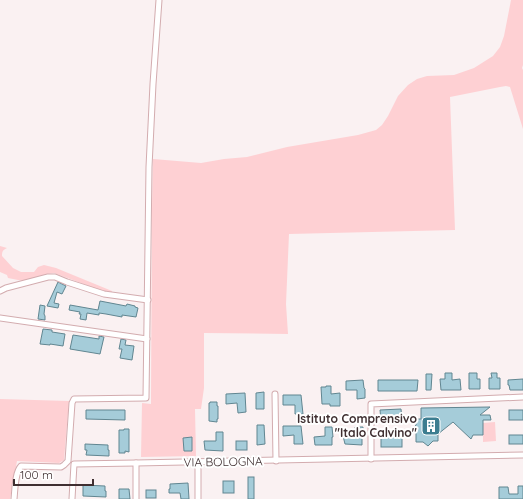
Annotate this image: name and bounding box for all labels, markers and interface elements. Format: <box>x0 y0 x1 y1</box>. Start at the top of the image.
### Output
place label: Istituto Comprensivo "Italo Calvino" <box>297 411 417 440</box>
building icon: Istituto Comprensivo "Italo Calvino" <box>420 415 442 437</box>
street label: VIA BOLOGNA <box>183 453 263 470</box>
scale bar <box>14 461 93 487</box>
text: 100 m <box>20 467 53 482</box>

